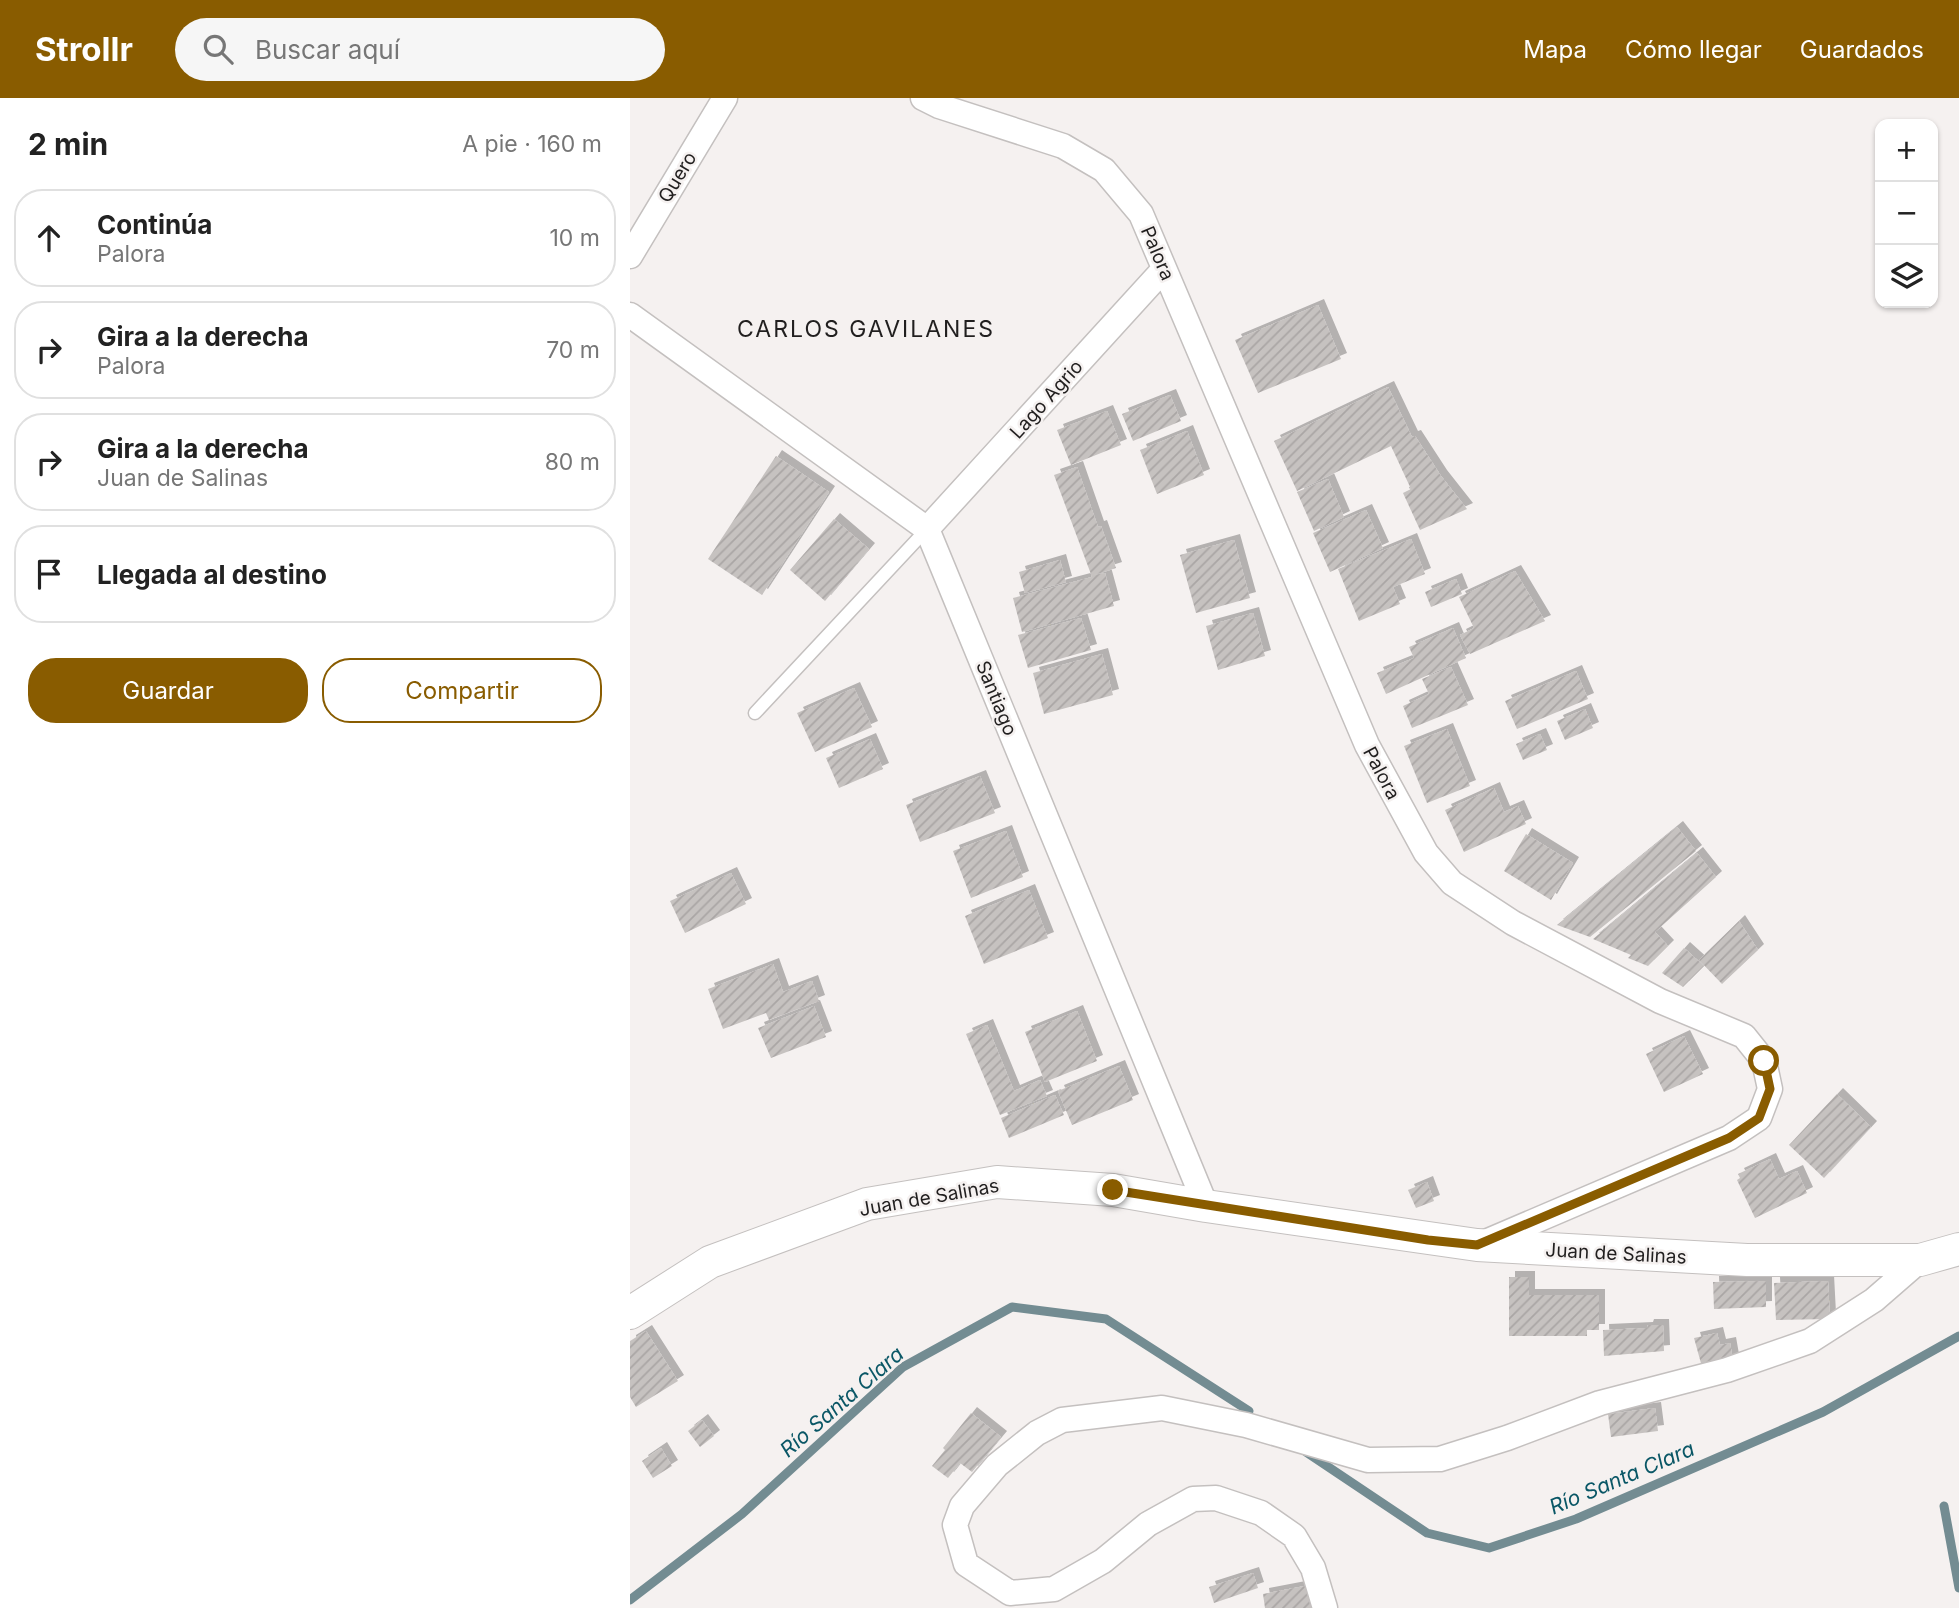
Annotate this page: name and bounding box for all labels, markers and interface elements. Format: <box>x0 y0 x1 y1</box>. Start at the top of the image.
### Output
search box <box>175 18 665 81</box>
text: Strollr <box>35 29 133 69</box>
icon: search <box>199 30 237 68</box>
text: Buscar aquí <box>255 34 400 65</box>
text: Mapa <box>1523 35 1587 64</box>
text: Cómo llegar <box>1625 35 1762 64</box>
text: Guardados <box>1800 35 1924 64</box>
map controls <box>1875 119 1938 308</box>
button: + <box>1875 119 1938 182</box>
text: 2 min <box>28 126 108 162</box>
text: A pie · 160 m <box>462 130 602 158</box>
street label: Quero <box>653 148 701 207</box>
button: − <box>1875 182 1938 245</box>
text: Continúa <box>97 209 212 240</box>
icon: ahead <box>30 219 68 257</box>
street label: Palora <box>1136 223 1179 284</box>
text: 10 m <box>550 224 600 252</box>
text: Palora <box>97 240 166 268</box>
button: layers <box>1875 245 1938 308</box>
district label: CARLOS GAVILANES <box>737 315 995 343</box>
text: Gira a la derecha <box>97 321 309 352</box>
icon: right <box>30 331 68 369</box>
text: 70 m <box>546 336 600 364</box>
text: Palora <box>97 352 166 380</box>
street label: Lago Agrio <box>1005 355 1088 443</box>
text: Gira a la derecha <box>97 433 309 464</box>
icon: right <box>30 443 68 481</box>
text: 80 m <box>545 448 600 476</box>
text: Juan de Salinas <box>97 464 268 492</box>
icon: arrive <box>30 555 68 593</box>
text: Llegada al destino <box>97 559 327 590</box>
street label: Santiago <box>971 657 1022 739</box>
button: Guardar <box>28 658 308 723</box>
button: Compartir <box>322 658 602 723</box>
street label: Palora <box>1358 743 1405 804</box>
route start <box>1748 1045 1779 1076</box>
street label: Juan de Salinas <box>857 1174 1001 1221</box>
route end <box>1097 1174 1128 1205</box>
street label: Juan de Salinas <box>1545 1238 1687 1269</box>
water label: Río Santa Clara <box>775 1341 908 1462</box>
water label: Río Santa Clara <box>1546 1436 1698 1519</box>

